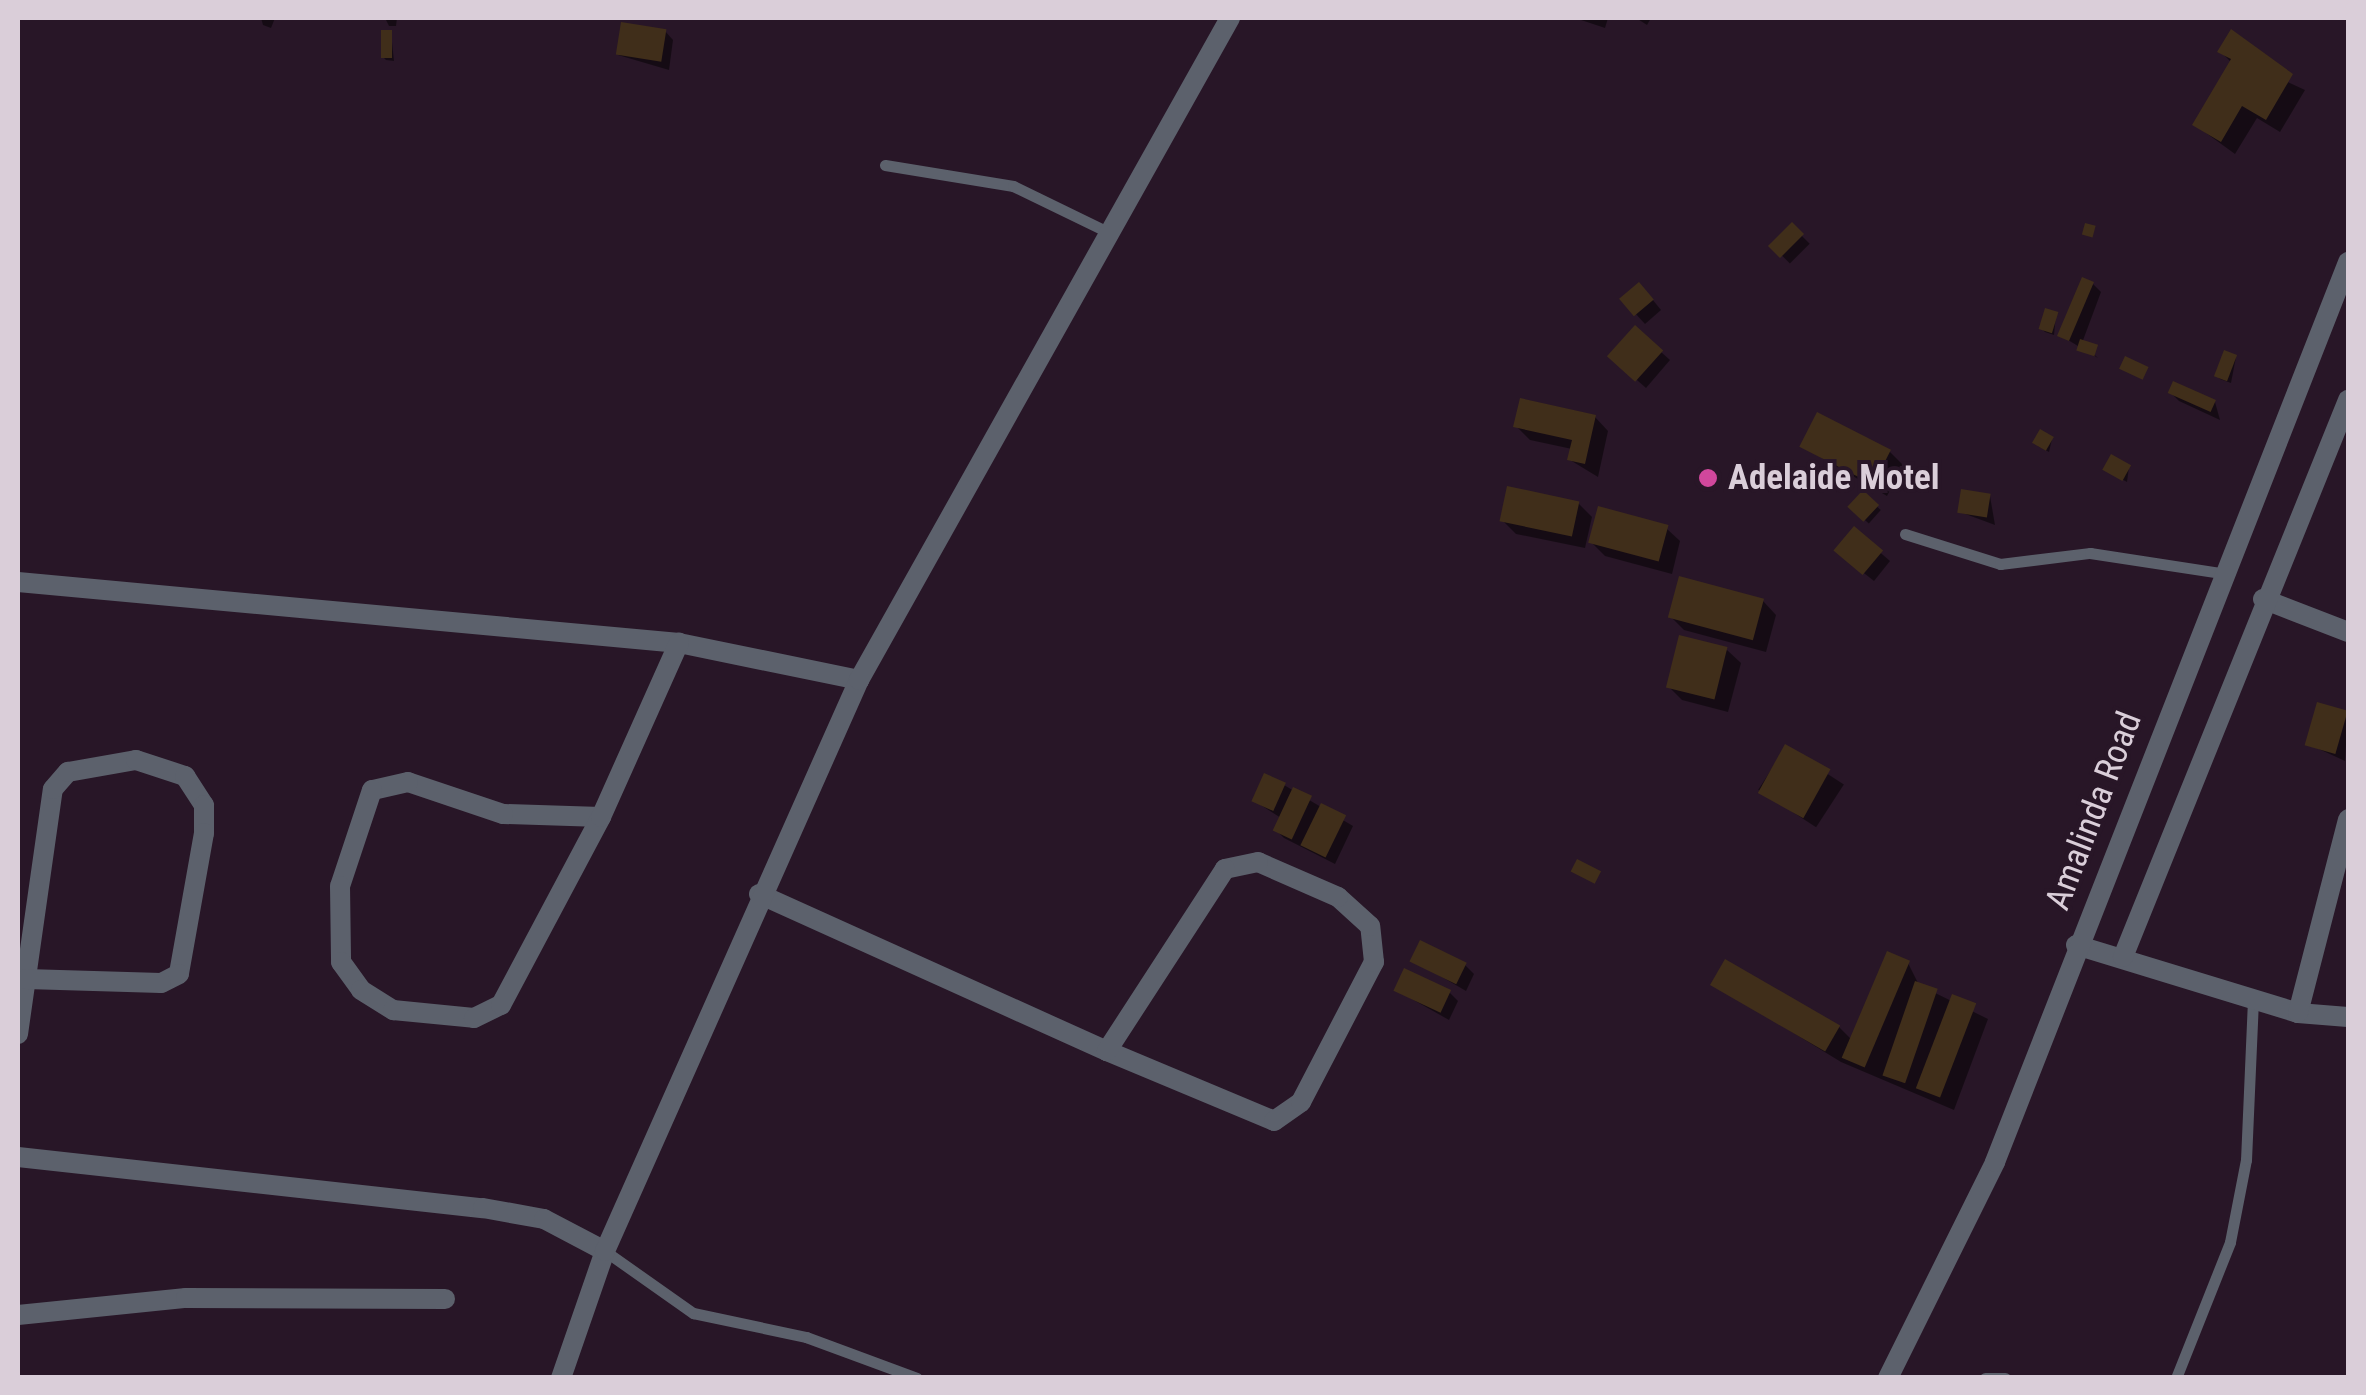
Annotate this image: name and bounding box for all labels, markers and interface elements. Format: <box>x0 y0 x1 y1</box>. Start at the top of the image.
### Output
place label: Adelaide Motel <box>1728 457 1940 499</box>
marker: Adelaide Motel <box>1697 467 1719 489</box>
street label: Amalinda Road <box>2037 706 2151 916</box>

